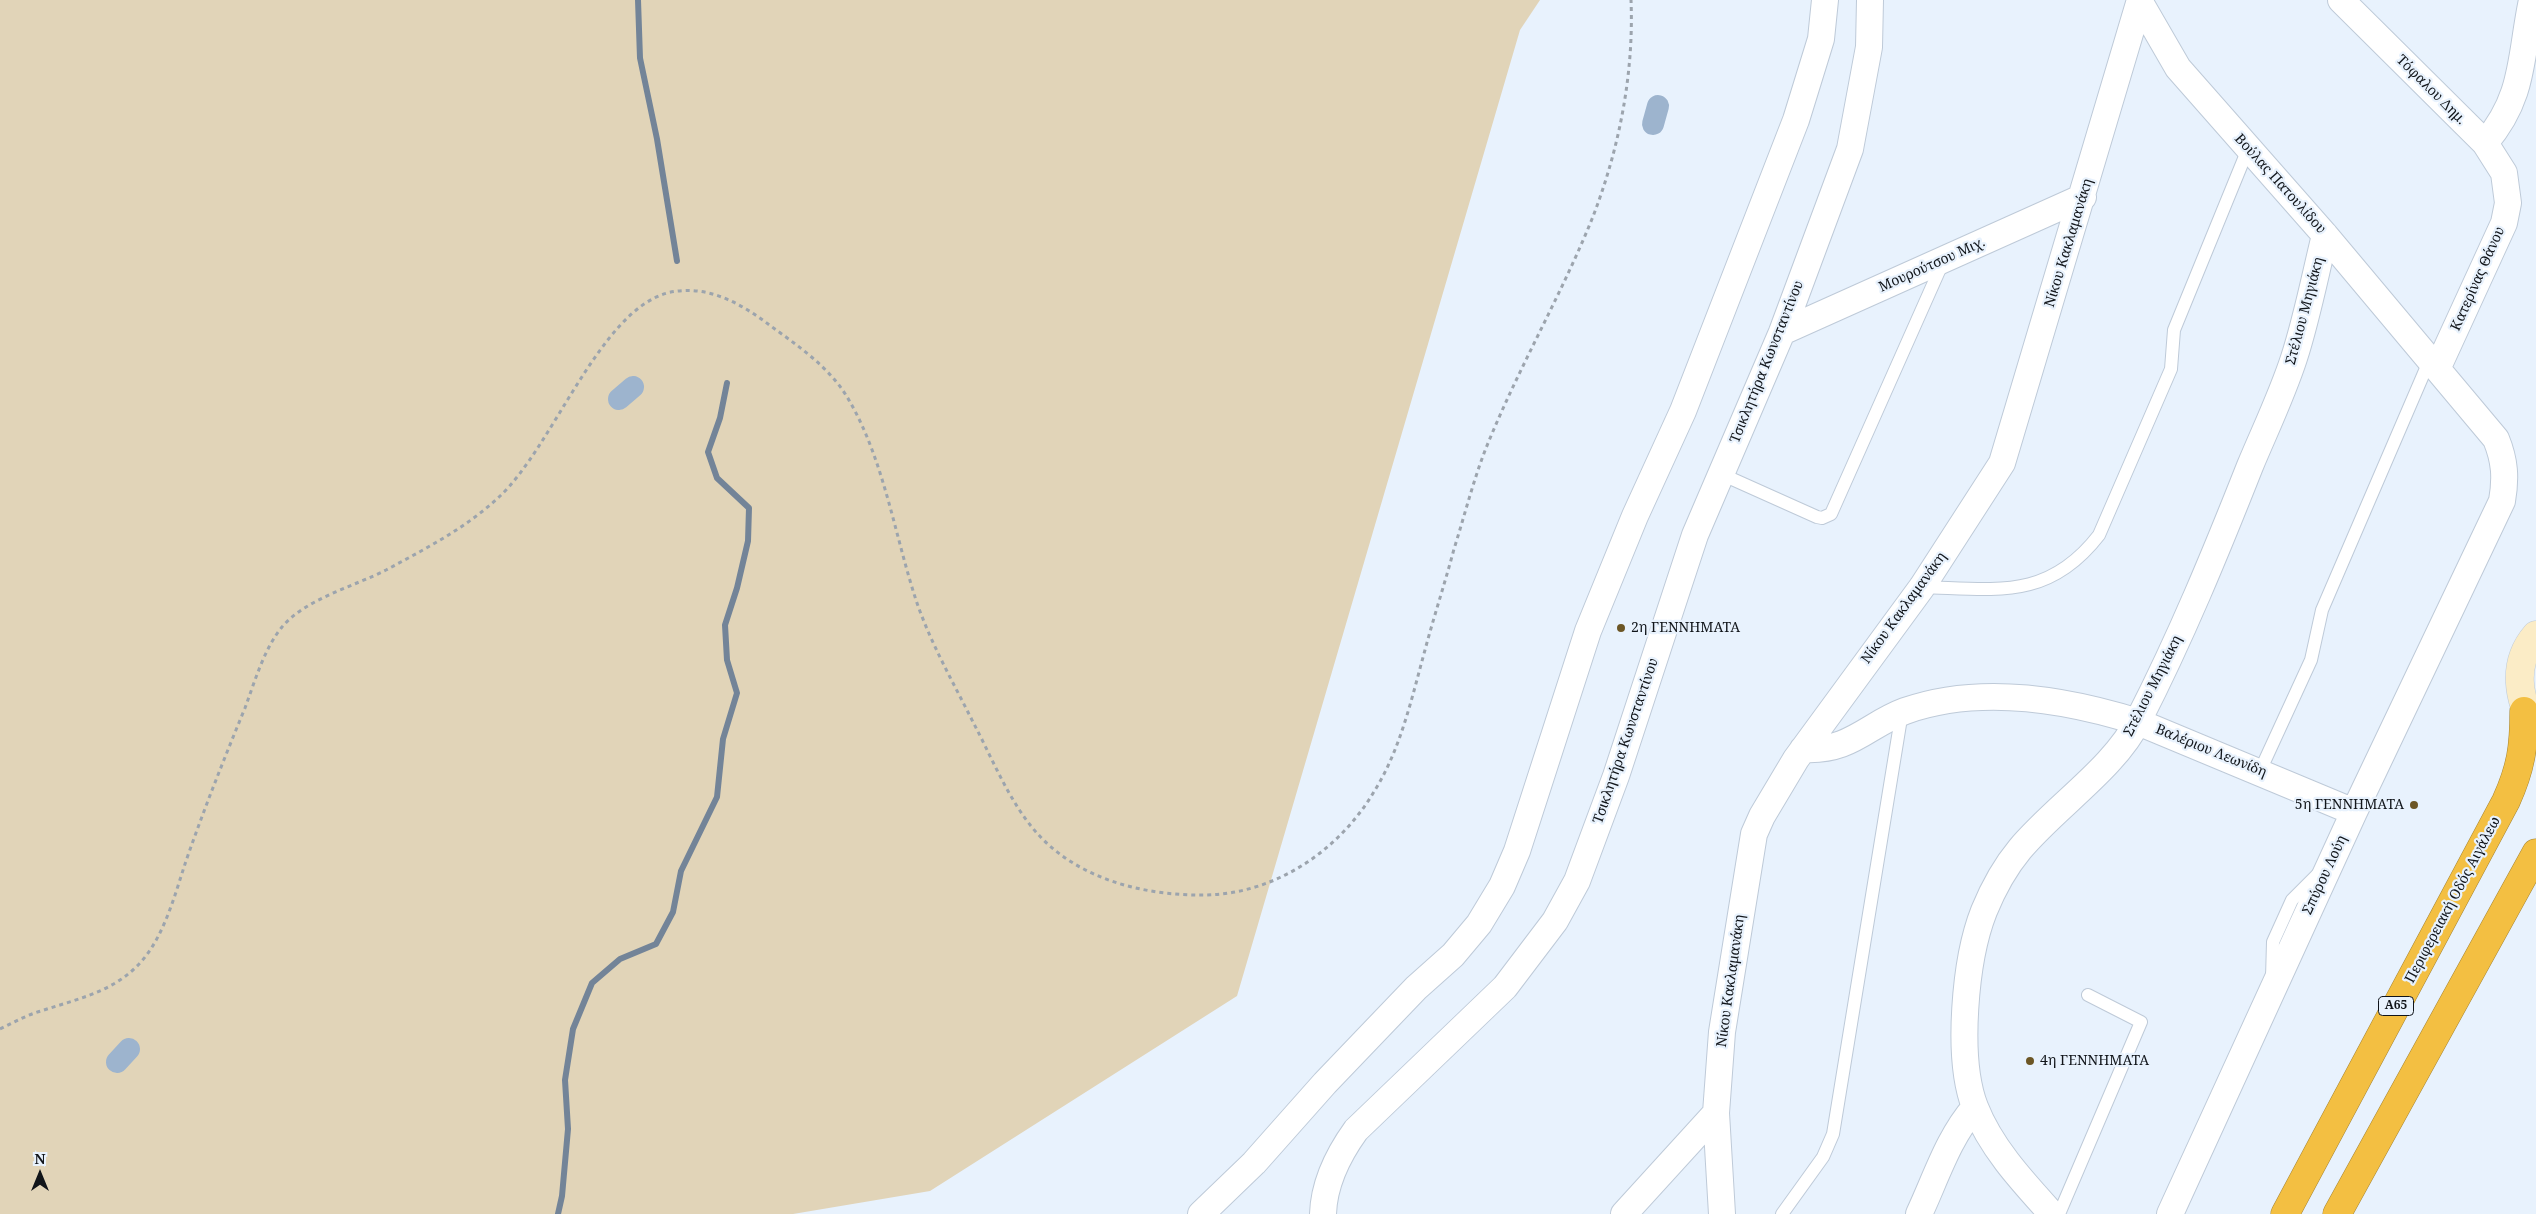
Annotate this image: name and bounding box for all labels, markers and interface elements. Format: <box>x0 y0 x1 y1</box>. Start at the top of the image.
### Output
street label: Τόφαλου Δημ. <box>2393 52 2469 128</box>
street label: Βούλας Πατουλίδου <box>2231 131 2329 237</box>
street label: Νίκου Κακλαμανάκη <box>2041 177 2097 309</box>
street label: Κατερίνας Θάνου <box>2448 224 2508 334</box>
street label: Μουρούτσου Μιχ. <box>1876 234 1988 296</box>
street label: Στέλιου Μηγιάκη <box>2283 255 2327 367</box>
street label: Τσικλητήρα Κωνσταντίνου <box>1727 278 1807 446</box>
street label: Νίκου Κακλαμανάκη <box>1858 549 1950 667</box>
place label: 2η ΓΕΝΝΗΜΑΤΑ <box>1631 620 1740 636</box>
marker: 2η ΓΕΝΝΗΜΑΤΑ <box>1615 622 1627 634</box>
street label: Στέλιου Μηγιάκη <box>2120 633 2186 739</box>
street label: Τσικλητήρα Κωνσταντίνου <box>1590 656 1662 826</box>
street label: Βαλέριου Λεωνίδη <box>2153 721 2269 781</box>
place label: 5η ΓΕΝΝΗΜΑΤΑ <box>2295 797 2404 813</box>
marker: 5η ΓΕΝΝΗΜΑΤΑ <box>2408 799 2420 811</box>
street label: Περιφερειακή Οδός Αιγάλεω <box>2402 814 2504 986</box>
street label: Σπύρου Λούη <box>2299 833 2351 917</box>
street label: Νίκου Κακλαμανάκη <box>1713 914 1749 1048</box>
road number: Α65 <box>2378 996 2414 1016</box>
place label: 4η ΓΕΝΝΗΜΑΤΑ <box>2040 1053 2149 1069</box>
marker: 4η ΓΕΝΝΗΜΑΤΑ <box>2024 1055 2036 1067</box>
north arrow <box>15 1149 65 1199</box>
text: N <box>34 1149 46 1168</box>

